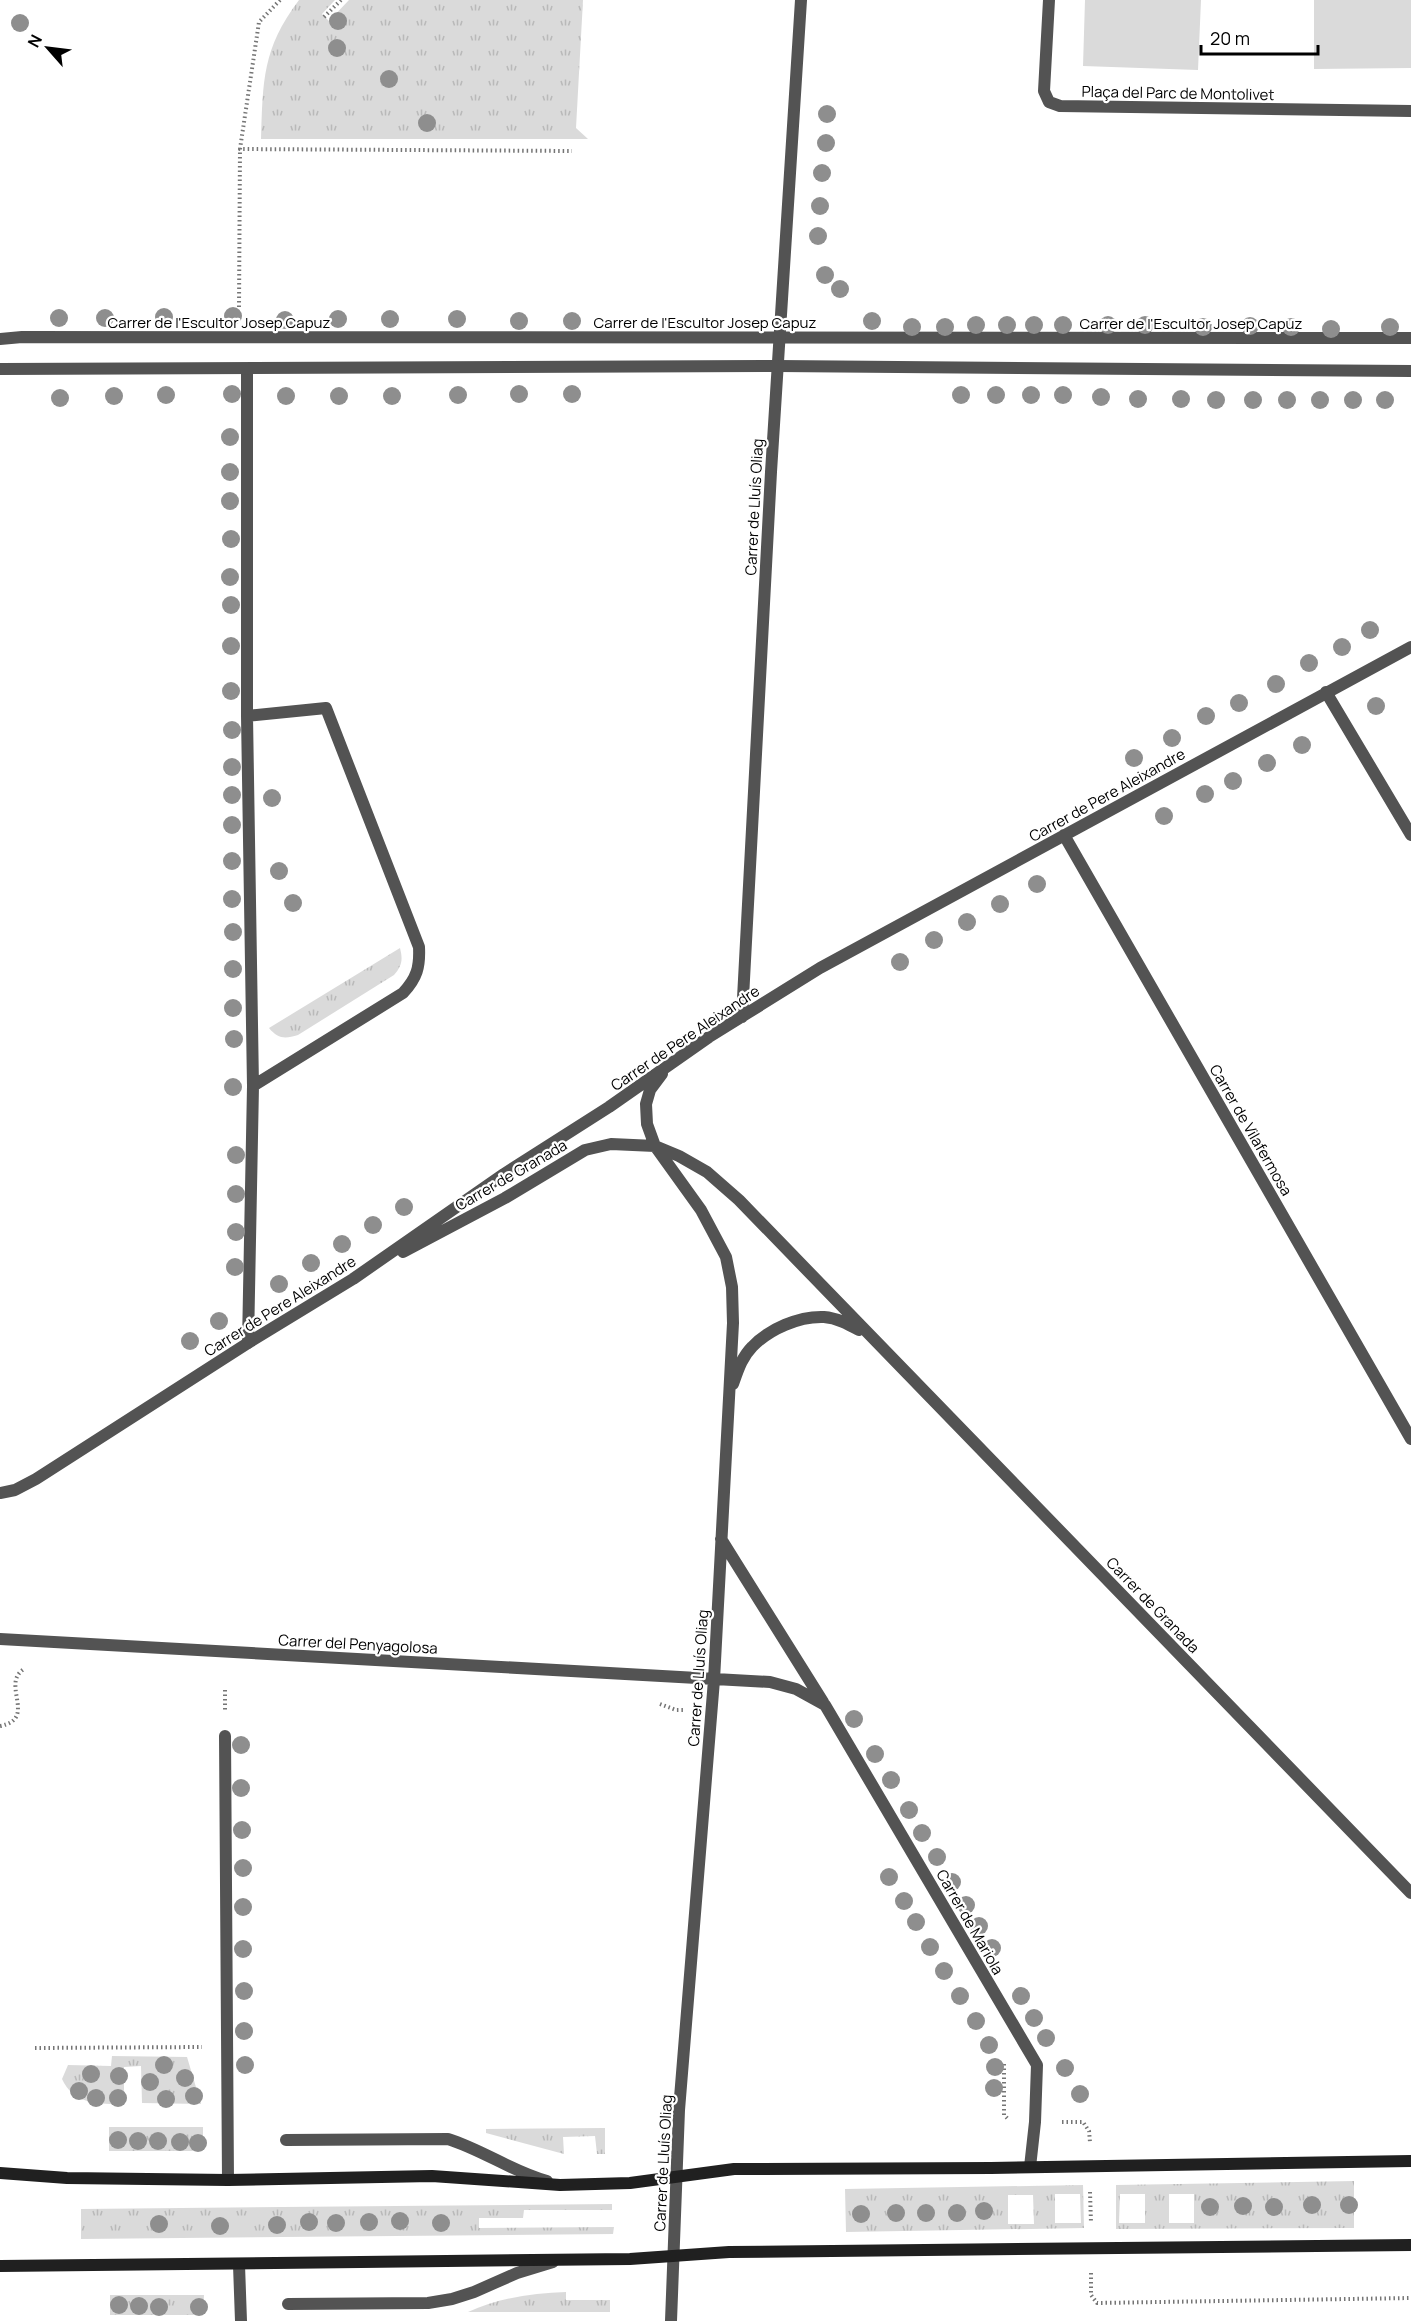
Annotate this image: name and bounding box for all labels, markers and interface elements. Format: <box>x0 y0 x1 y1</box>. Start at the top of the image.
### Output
north arrow <box>18 18 78 78</box>
scale bar <box>1201 18 1318 56</box>
text: 20 m <box>1210 26 1250 50</box>
text: N <box>22 31 47 51</box>
street label: Plaça del Parc de Montolivet <box>1081 81 1275 105</box>
street label: Carrer de l'Escultor Josep Capuz <box>108 312 330 333</box>
street label: Carrer de l'Escultor Josep Capuz <box>594 312 816 333</box>
street label: Carrer de l'Escultor Josep Capuz <box>1080 313 1302 334</box>
street label: Carrer de Lluís Oliag <box>740 438 768 576</box>
street label: Carrer de Pere Aleixandre <box>1025 743 1189 847</box>
street label: Carrer de Pere Aleixandre <box>606 980 764 1096</box>
street label: Carrer de Vilafermosa <box>1205 1060 1297 1200</box>
street label: Carrer de Granada <box>451 1134 571 1216</box>
street label: Carrer de Pere Aleixandre <box>200 1251 360 1361</box>
street label: Carrer de Granada <box>1102 1552 1204 1658</box>
street label: Carrer de Lluís Oliag <box>683 1609 713 1747</box>
street label: Carrer del Penyagolosa <box>278 1629 438 1659</box>
street label: Carrer de Mariola <box>931 1866 1009 1978</box>
street label: Carrer de Lluís Oliag <box>649 2094 677 2232</box>

